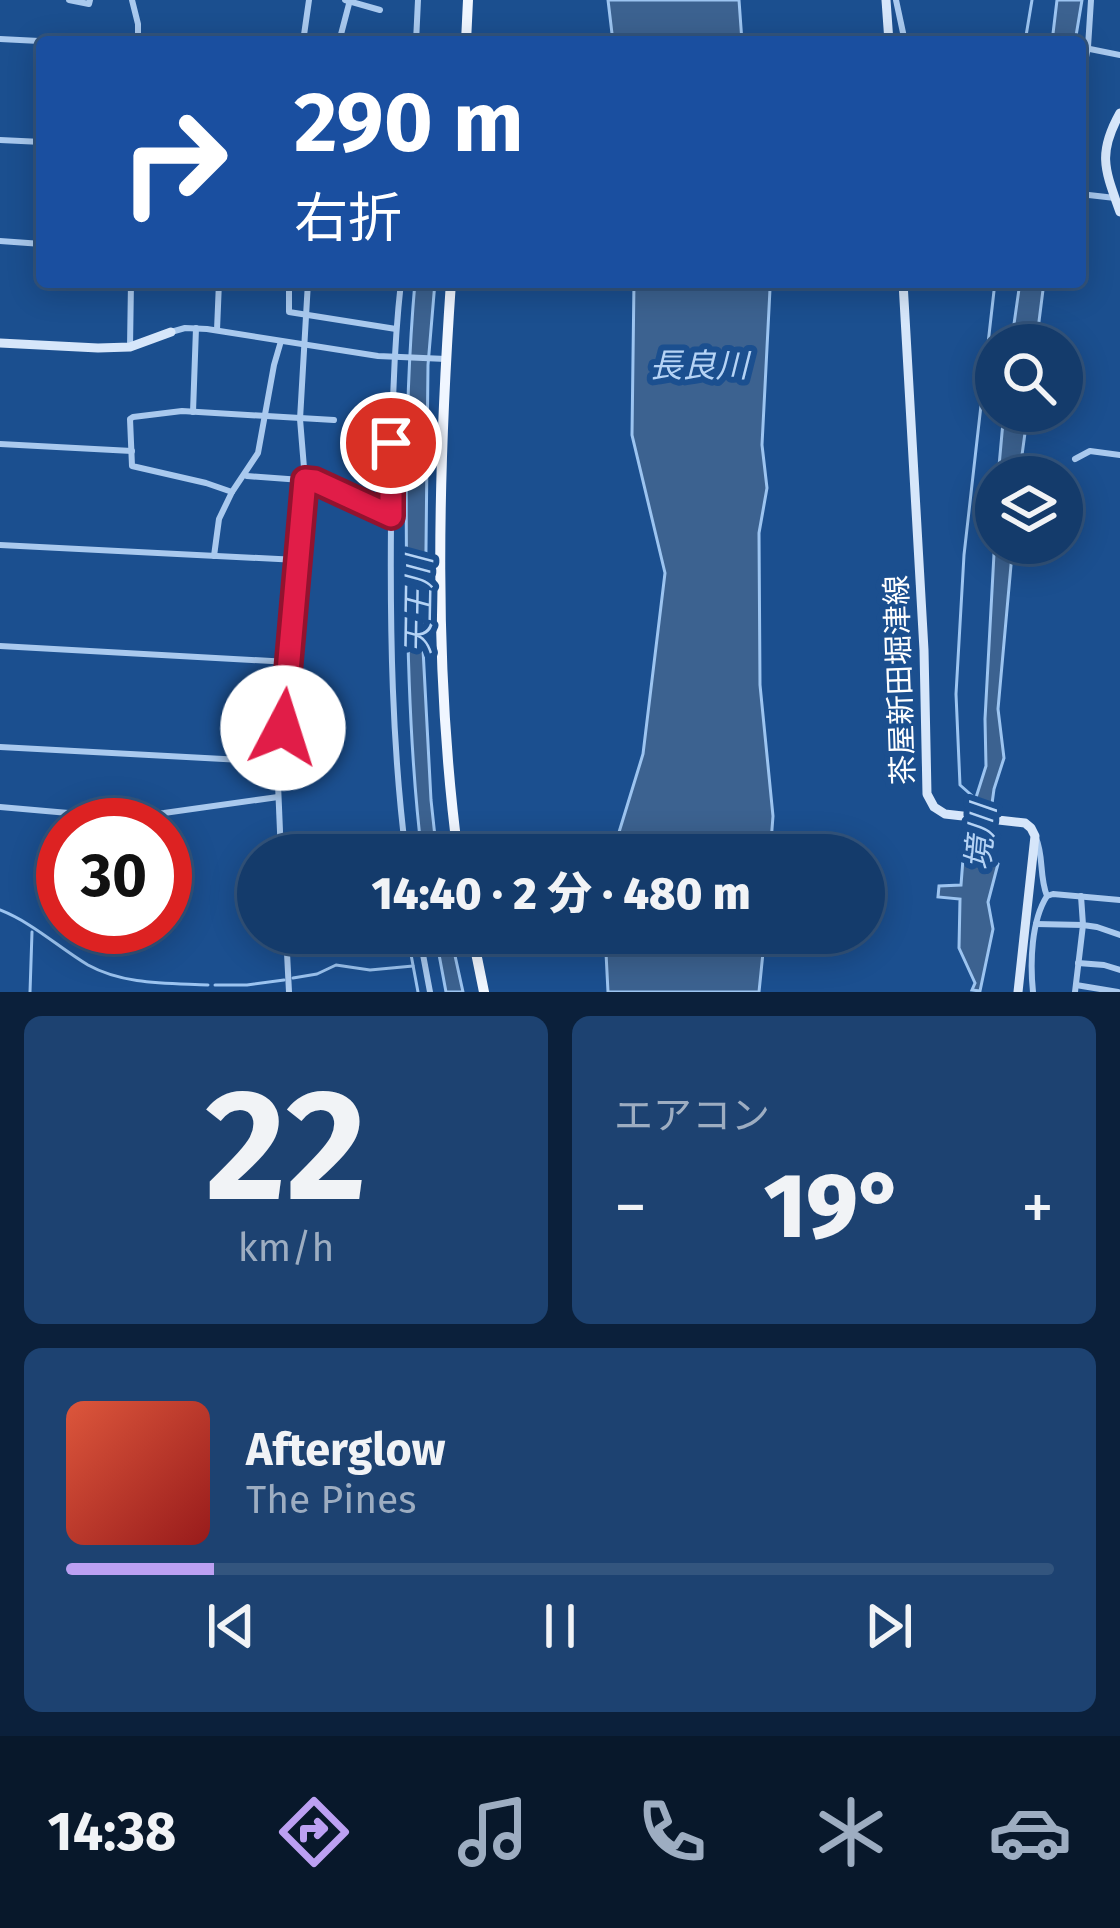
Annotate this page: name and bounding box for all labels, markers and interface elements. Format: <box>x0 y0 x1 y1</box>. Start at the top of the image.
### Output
text: 290 m <box>294 72 524 173</box>
icon: right <box>96 84 252 240</box>
text: 右折 <box>294 187 402 251</box>
map controls <box>975 324 1083 564</box>
button: search <box>975 324 1083 432</box>
water label: 長良川 <box>650 346 752 386</box>
pin <box>340 392 442 494</box>
icon: arrive <box>358 410 424 476</box>
button: layers <box>975 456 1083 564</box>
water label: 天王川 <box>398 552 440 655</box>
street label: 茶屋新田堀津線 <box>878 574 922 786</box>
position arrow <box>220 665 346 791</box>
speed limit sign: 30 <box>36 798 192 954</box>
water label: 境川 <box>958 799 1004 872</box>
text: 14:40 · 2 分 · 480 m <box>371 867 751 921</box>
text: 22 <box>205 1053 367 1240</box>
text: エアコン <box>614 1093 770 1139</box>
text: 19° <box>764 1153 904 1261</box>
text: − <box>614 1168 647 1247</box>
text: + <box>1021 1168 1054 1247</box>
text: km/h <box>238 1225 334 1271</box>
text: Afterglow <box>246 1423 445 1477</box>
text: The Pines <box>246 1477 417 1523</box>
icon: previous <box>198 1593 264 1659</box>
icon: pause <box>527 1593 593 1659</box>
icon: next <box>856 1593 922 1659</box>
icon: directions <box>272 1790 356 1874</box>
icon: music <box>451 1790 535 1874</box>
icon: phone <box>630 1790 714 1874</box>
icon: climate <box>809 1790 893 1874</box>
icon: car <box>988 1790 1072 1874</box>
text: 14:38 <box>48 1800 176 1864</box>

